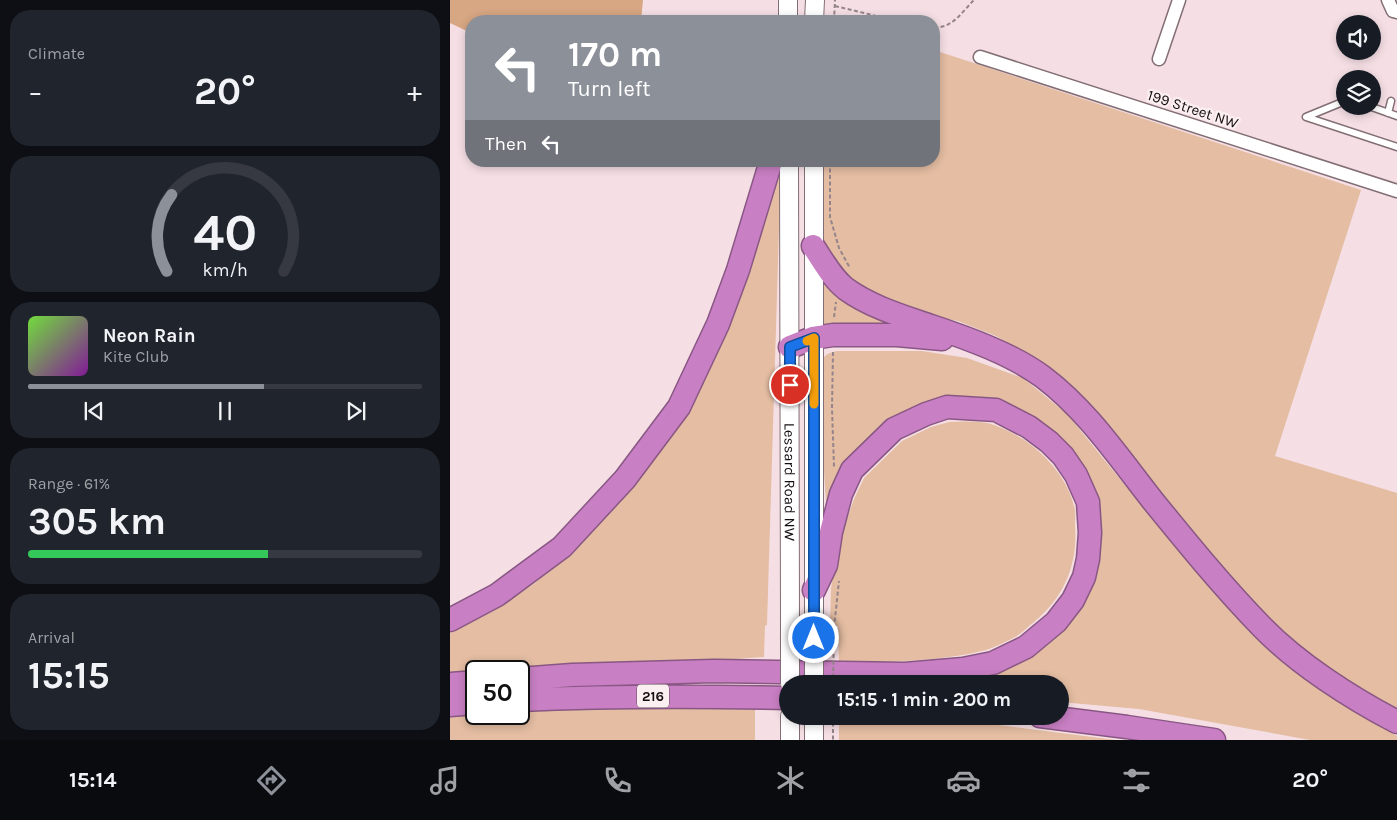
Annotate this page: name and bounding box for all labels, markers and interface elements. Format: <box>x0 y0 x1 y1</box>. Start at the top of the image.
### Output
map controls <box>1336 15 1381 115</box>
button: sound <box>1336 15 1381 60</box>
text: 170 m <box>568 34 662 75</box>
icon: left <box>485 35 550 100</box>
text: Climate <box>28 44 85 63</box>
text: 20° <box>194 69 256 114</box>
button: layers <box>1336 70 1381 115</box>
text: − <box>28 75 43 108</box>
text: + <box>407 75 422 108</box>
text: Turn left <box>568 76 651 102</box>
street label: 199 Street NW <box>1145 86 1241 132</box>
icon: left <box>537 130 565 158</box>
text: Then <box>485 133 527 155</box>
text: 40 <box>193 202 257 263</box>
text: km/h <box>202 260 248 281</box>
text: Neon Rain <box>103 325 196 347</box>
text: Kite Club <box>103 347 169 366</box>
pin <box>769 364 811 406</box>
icon: arrive <box>776 371 804 399</box>
icon: previous <box>80 397 108 425</box>
icon: pause <box>211 397 239 425</box>
icon: next <box>342 397 370 425</box>
street label: Lessard Road NW <box>781 423 799 542</box>
text: Range · 61% <box>28 474 110 493</box>
text: 305 km <box>28 499 166 544</box>
position arrow <box>787 611 839 663</box>
text: Arrival <box>28 628 75 647</box>
text: 15:15 <box>28 653 110 698</box>
speed limit sign: 50 <box>465 660 530 725</box>
road number: 216 <box>637 684 669 708</box>
text: 15:15 · 1 min · 200 m <box>837 689 1011 711</box>
icon: directions <box>254 763 289 798</box>
icon: music <box>427 763 462 798</box>
icon: phone <box>600 763 635 798</box>
icon: climate <box>773 763 808 798</box>
icon: car <box>946 763 981 798</box>
icon: filters <box>1119 763 1154 798</box>
text: 15:14 <box>69 767 116 793</box>
text: 20° <box>1292 767 1328 793</box>

